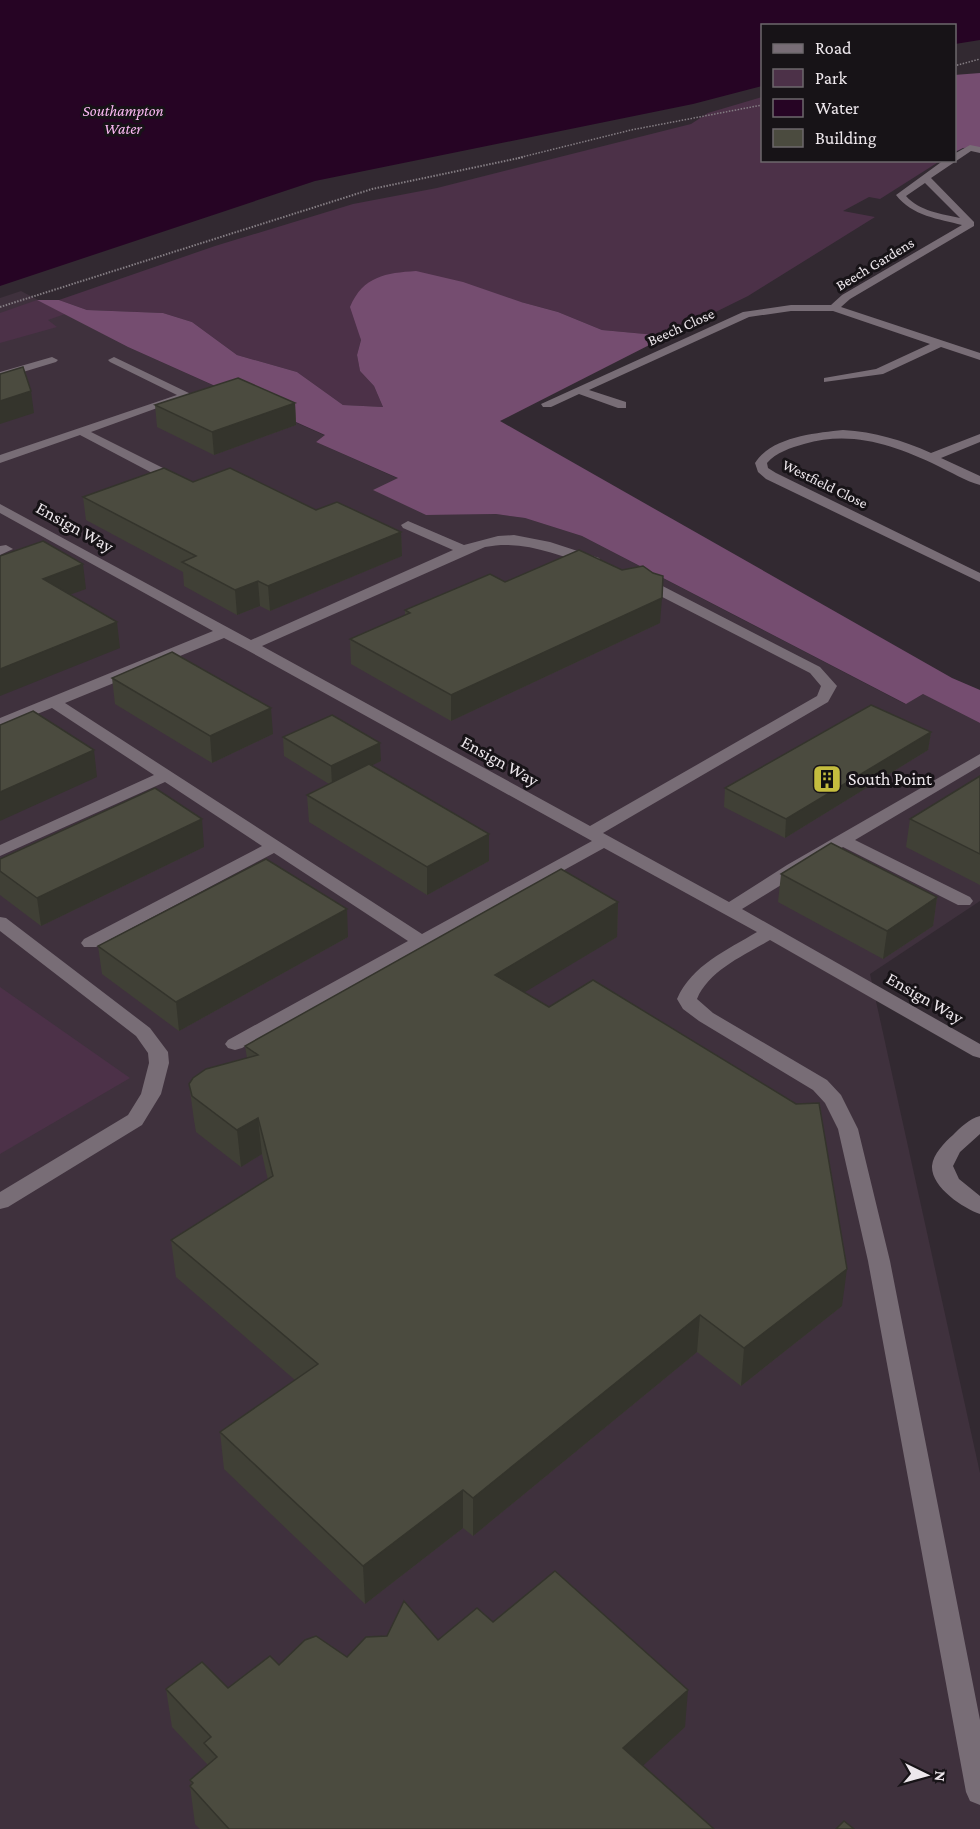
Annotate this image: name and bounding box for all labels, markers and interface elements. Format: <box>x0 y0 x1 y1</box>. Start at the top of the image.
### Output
legend <box>761 24 956 162</box>
text: Road <box>815 38 852 58</box>
text: Park <box>815 68 847 88</box>
text: Water <box>815 98 860 118</box>
water label: Southampton Water <box>82 102 164 137</box>
text: Building <box>815 128 877 148</box>
street label: Beech Gardens <box>833 234 917 294</box>
street label: Beech Close <box>645 305 717 349</box>
street label: Westfield Close <box>780 457 870 512</box>
street label: Ensign Way <box>33 498 118 557</box>
street label: Ensign Way <box>458 732 543 791</box>
building icon: South Point <box>811 763 843 795</box>
place label: South Point <box>848 769 933 789</box>
street label: Ensign Way <box>883 968 968 1028</box>
north arrow <box>896 1745 956 1805</box>
text: N <box>931 1770 949 1783</box>

